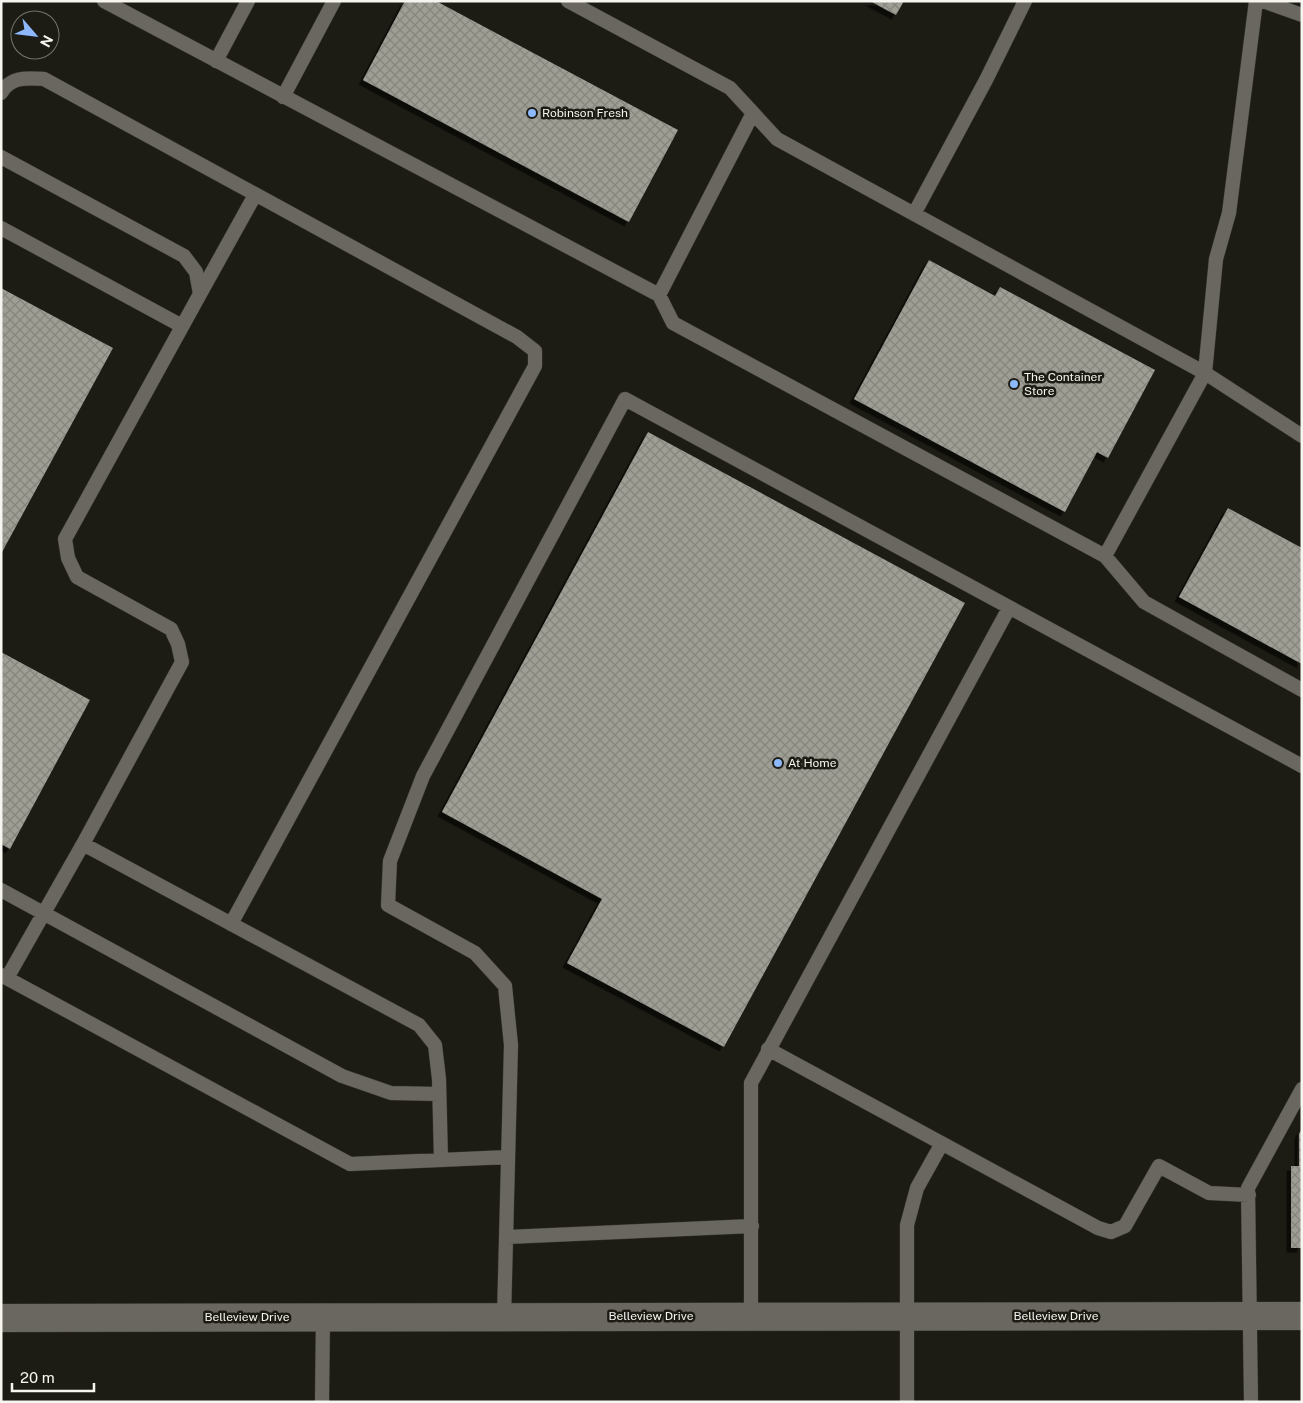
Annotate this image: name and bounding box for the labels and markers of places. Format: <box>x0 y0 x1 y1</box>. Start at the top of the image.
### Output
place label: Robinson Fresh <box>542 106 628 120</box>
marker: Robinson Fresh <box>526 107 538 119</box>
place label: The Container Store <box>1024 370 1102 398</box>
marker: The Container Store <box>1008 378 1020 390</box>
place label: At Home <box>788 756 837 770</box>
marker: At Home <box>772 757 784 769</box>

